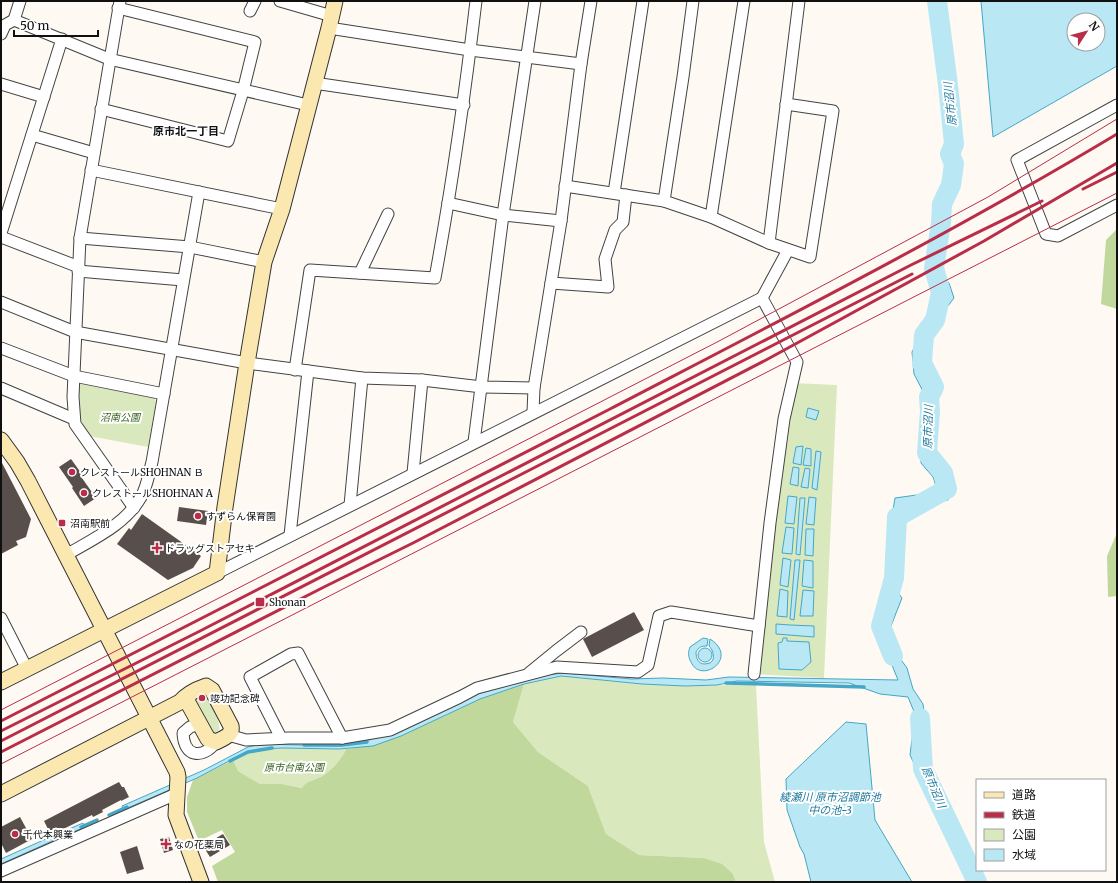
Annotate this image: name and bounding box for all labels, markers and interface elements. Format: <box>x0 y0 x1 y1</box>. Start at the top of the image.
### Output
scale bar <box>14 12 98 38</box>
north arrow <box>1066 12 1106 52</box>
text: 50 m <box>20 18 49 33</box>
text: N <box>1086 18 1102 34</box>
water label: 原市沼川 <box>941 80 959 127</box>
district label: 原市北一丁目 <box>153 124 219 138</box>
water label: 原市沼川 <box>921 404 935 449</box>
park label: 沼南公園 <box>100 411 142 424</box>
place label: クレストールSHOHNAN Ｂ <box>80 466 204 479</box>
marker: クレストールSHOHNAN Ｂ <box>67 467 77 477</box>
place label: クレストールSHOHNAN A <box>92 487 214 500</box>
marker: クレストールSHOHNAN A <box>79 488 89 498</box>
place label: すずらん保育園 <box>206 510 276 523</box>
marker: すずらん保育園 <box>193 511 203 521</box>
place label: 沼南駅前 <box>70 517 110 530</box>
marker: 沼南駅前 <box>57 518 67 528</box>
place label: ドラッグストアセキ <box>165 542 255 555</box>
marker: ドラッグストアセキ <box>152 543 162 553</box>
marker: Shonan <box>254 596 266 608</box>
place label: Shonan <box>269 596 306 609</box>
place label: 竣功記念碑 <box>210 692 260 705</box>
marker: 竣功記念碑 <box>197 693 207 703</box>
park label: 原市台南公園 <box>264 761 326 774</box>
water label: 原市沼川 <box>919 764 949 811</box>
legend <box>976 779 1106 871</box>
text: 道路 <box>1012 787 1036 802</box>
water label: 綾瀬川 原市沼調節池 中の池-3 <box>779 790 882 817</box>
text: 鉄道 <box>1012 807 1036 822</box>
text: 公園 <box>1012 827 1036 842</box>
place label: 千代本興業 <box>23 828 73 841</box>
marker: 千代本興業 <box>10 829 20 839</box>
place label: なの花薬局 <box>174 838 224 851</box>
marker: なの花薬局 <box>161 839 171 849</box>
text: 水域 <box>1012 847 1036 862</box>

